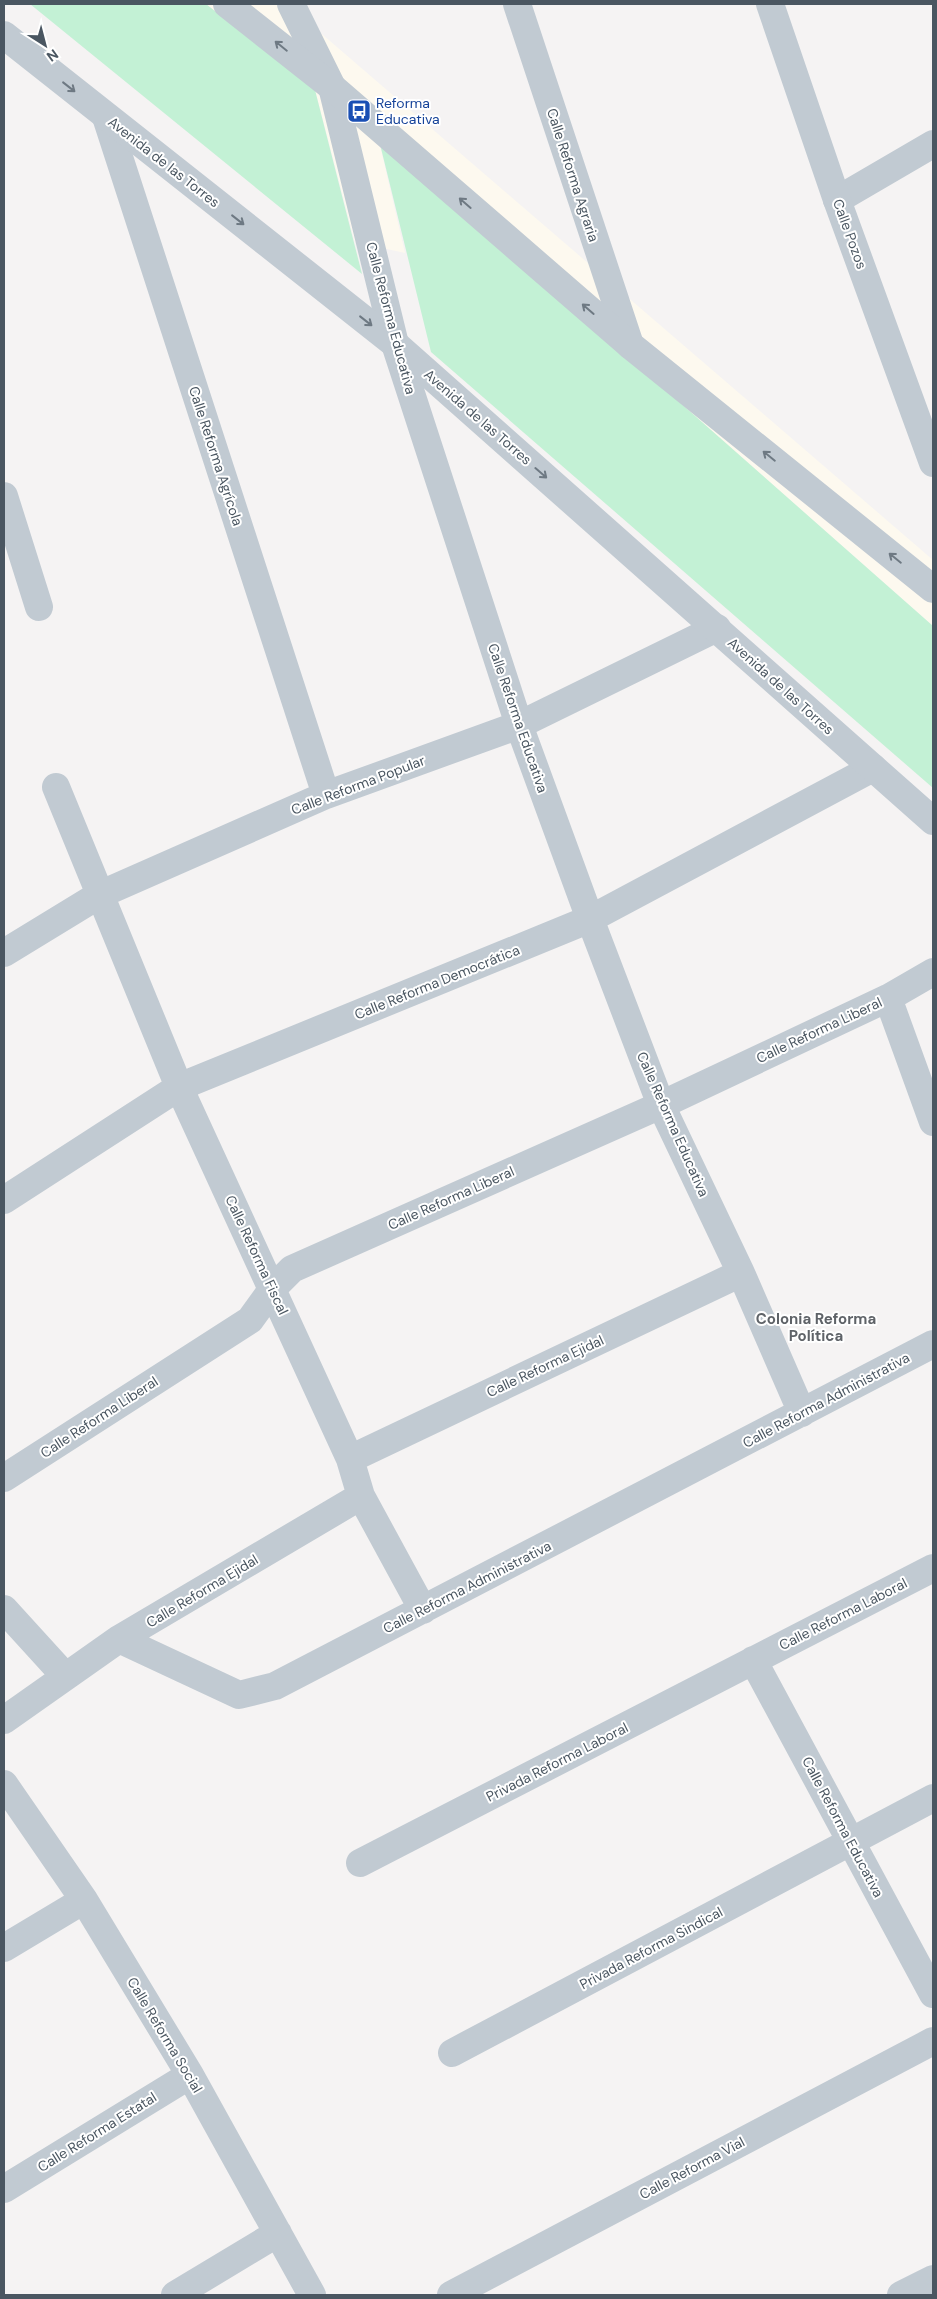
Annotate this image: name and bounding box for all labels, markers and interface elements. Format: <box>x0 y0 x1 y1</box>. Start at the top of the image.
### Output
north arrow <box>20 20 70 70</box>
one-way arrow <box>275 41 288 52</box>
text: N <box>43 45 62 66</box>
one-way arrow <box>62 82 75 93</box>
place label: Reforma Educativa <box>376 94 440 128</box>
bus stop icon: Reforma Educativa <box>346 98 372 124</box>
street label: Calle Reforma Agraria <box>543 106 603 244</box>
street label: Avenida de las Torres <box>104 113 224 211</box>
street label: Calle Pozos <box>829 196 871 272</box>
one-way arrow <box>459 197 472 209</box>
one-way arrow <box>231 215 244 226</box>
street label: Calle Reforma Educativa <box>362 240 420 396</box>
one-way arrow <box>582 304 595 315</box>
one-way arrow <box>359 315 372 326</box>
street label: Avenida de las Torres <box>420 365 536 469</box>
street label: Calle Reforma Agrícola <box>185 384 247 528</box>
one-way arrow <box>762 451 775 462</box>
one-way arrow <box>535 467 548 479</box>
one-way arrow <box>889 553 902 564</box>
street label: Avenida de las Torres <box>724 633 838 739</box>
street label: Calle Reforma Educativa <box>484 641 552 795</box>
street label: Calle Reforma Popular <box>289 751 427 819</box>
street label: Calle Reforma Democrática <box>352 941 522 1023</box>
street label: Calle Reforma Liberal <box>753 993 885 1067</box>
street label: Calle Reforma Educativa <box>633 1049 713 1199</box>
street label: Calle Reforma Liberal <box>385 1162 517 1234</box>
street label: Calle Reforma Fiscal <box>221 1192 293 1318</box>
district label: Colonia Reforma Política <box>756 1309 876 1346</box>
street label: Calle Reforma Ejidal <box>483 1331 607 1401</box>
street label: Calle Reforma Administrativa <box>739 1348 913 1452</box>
street label: Calle Reforma Liberal <box>37 1372 161 1462</box>
street label: Calle Reforma Administrativa <box>380 1537 554 1637</box>
street label: Calle Reforma Ejidal <box>143 1550 261 1632</box>
street label: Calle Reforma Laboral <box>776 1574 910 1654</box>
street label: Privada Reforma Laboral <box>483 1718 631 1806</box>
street label: Calle Reforma Educativa <box>798 1754 888 1900</box>
street label: Privada Reforma Sindical <box>576 1903 726 1993</box>
street label: Calle Reforma Social <box>123 1974 207 2096</box>
street label: Calle Reforma Estatal <box>34 2088 160 2176</box>
street label: Calle Reforma Vial <box>636 2133 748 2203</box>

